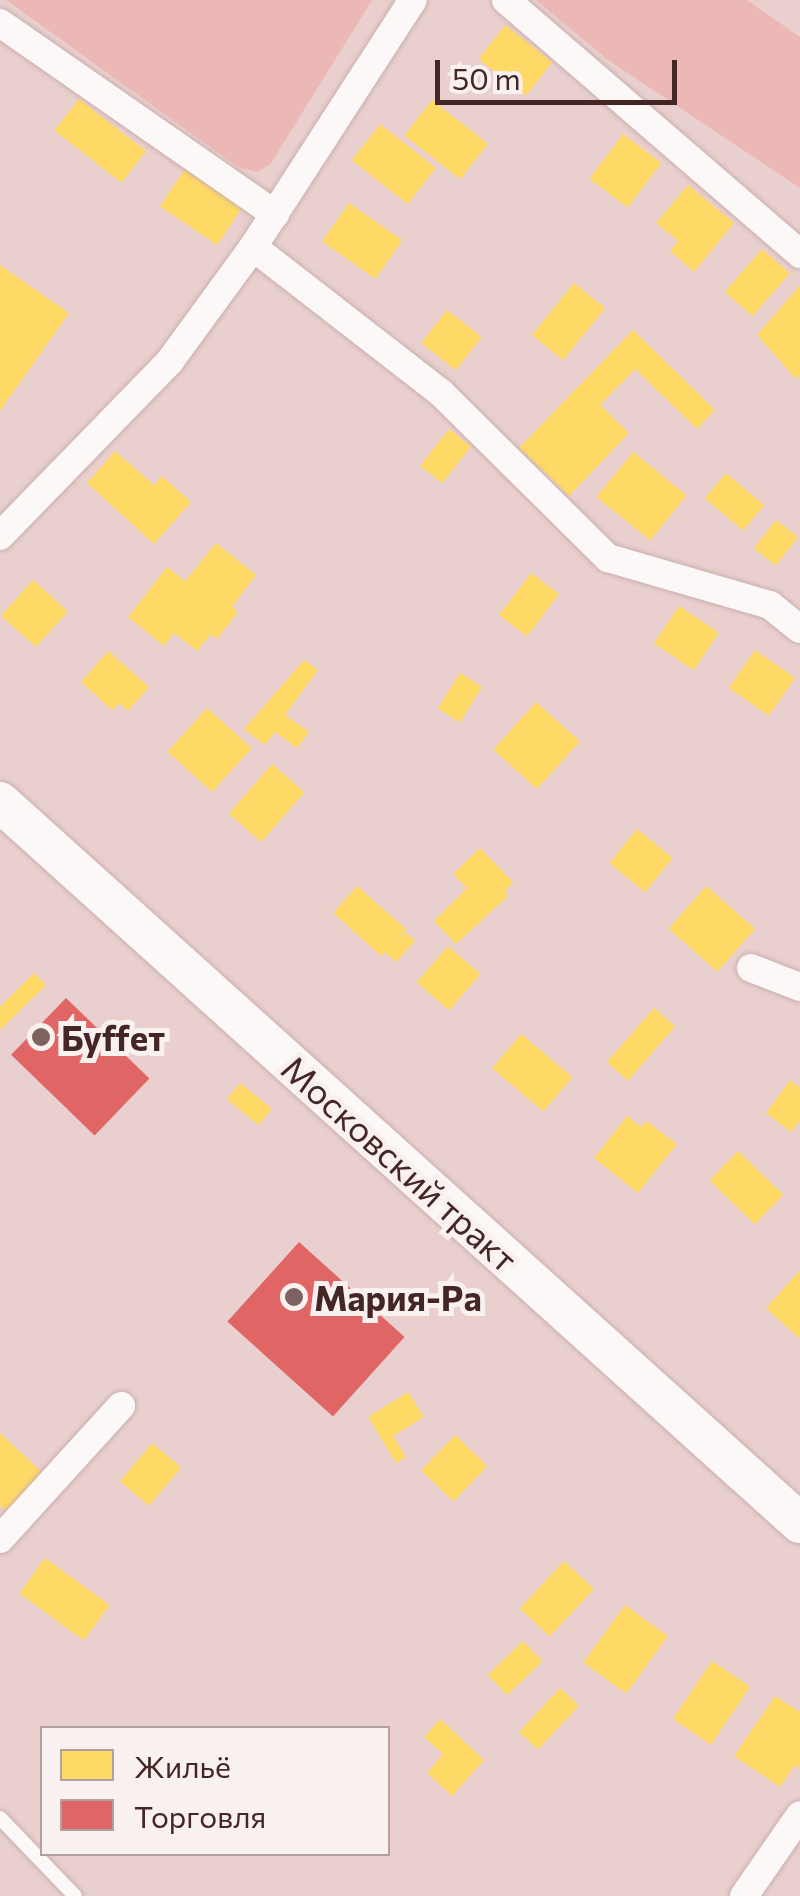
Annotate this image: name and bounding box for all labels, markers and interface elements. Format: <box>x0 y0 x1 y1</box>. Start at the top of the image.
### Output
scale bar <box>440 40 682 102</box>
text: 50 m <box>452 59 521 96</box>
place label: Буffет <box>61 1016 165 1058</box>
marker: Буffет <box>30 1026 52 1048</box>
street label: Московский тракт <box>274 1046 526 1280</box>
place label: Мария-Ра <box>314 1276 482 1318</box>
marker: Мария-Ра <box>283 1286 305 1308</box>
legend <box>40 1726 390 1856</box>
text: Жильё <box>134 1747 231 1784</box>
text: Торговля <box>134 1797 266 1834</box>

